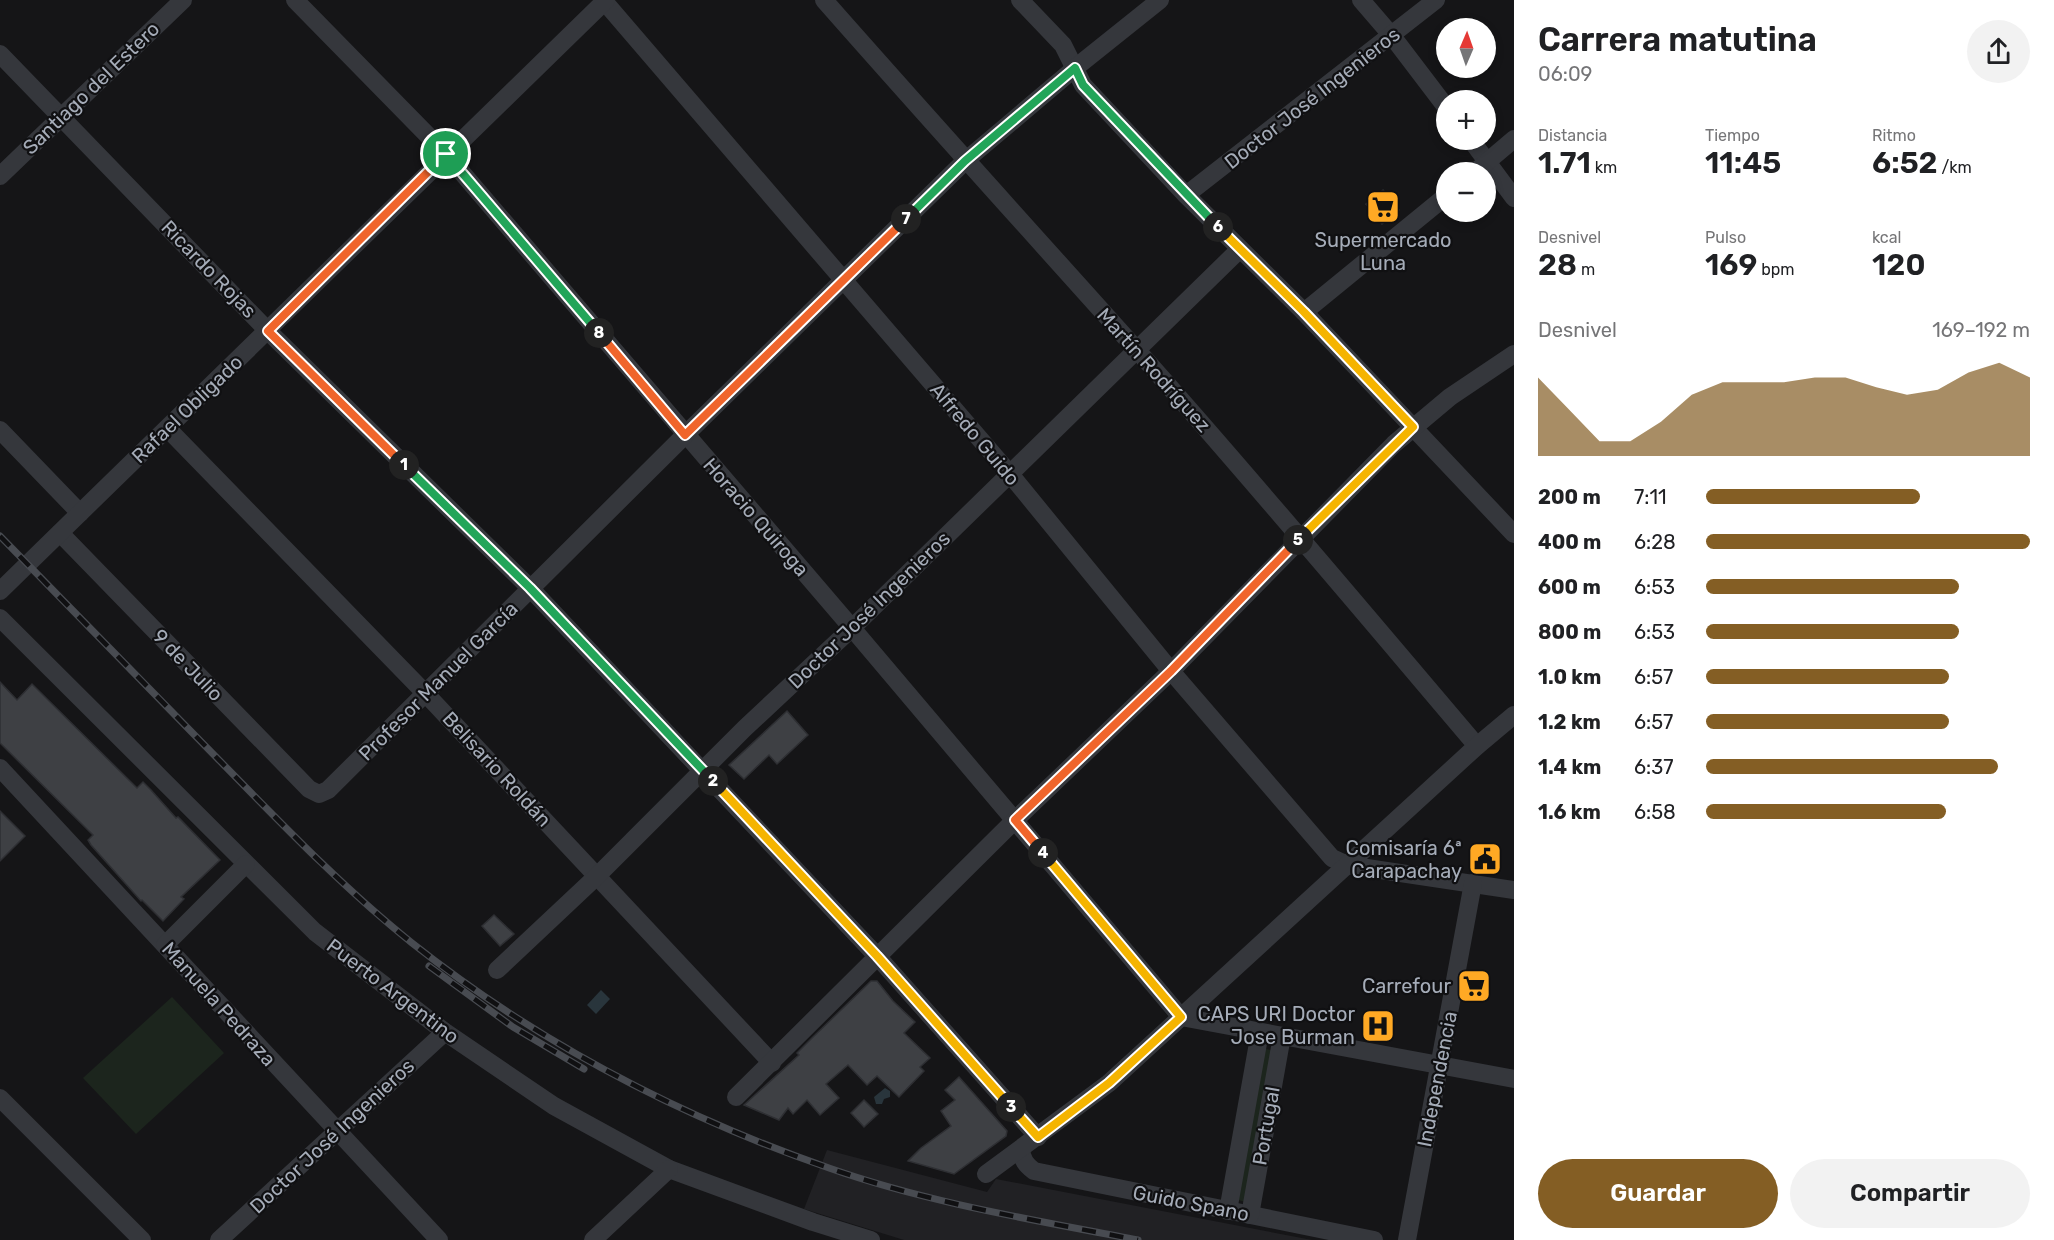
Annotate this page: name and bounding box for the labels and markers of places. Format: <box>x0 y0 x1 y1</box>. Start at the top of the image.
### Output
pin <box>420 128 471 179</box>
supermarket icon: Supermercado Luna <box>1365 189 1401 225</box>
pin: 7 <box>891 204 921 234</box>
pin: 6 <box>1203 212 1233 242</box>
place label: Supermercado Luna <box>1314 228 1452 275</box>
pin: 8 <box>584 318 614 348</box>
pin: 1 <box>389 450 419 480</box>
pin: 5 <box>1283 525 1313 555</box>
pin: 2 <box>698 766 728 796</box>
place label: Comisaría 6ª Carapachay <box>1346 836 1462 883</box>
pin: 4 <box>1028 838 1058 868</box>
public building icon: Comisaría 6ª Carapachay <box>1467 841 1503 877</box>
supermarket icon: Carrefour <box>1456 968 1492 1004</box>
place label: Carrefour <box>1362 974 1451 998</box>
place label: CAPS URI Doctor Jose Burman <box>1198 1002 1355 1049</box>
hospital icon: CAPS URI Doctor Jose Burman <box>1360 1008 1396 1044</box>
pin: 3 <box>996 1092 1026 1122</box>

